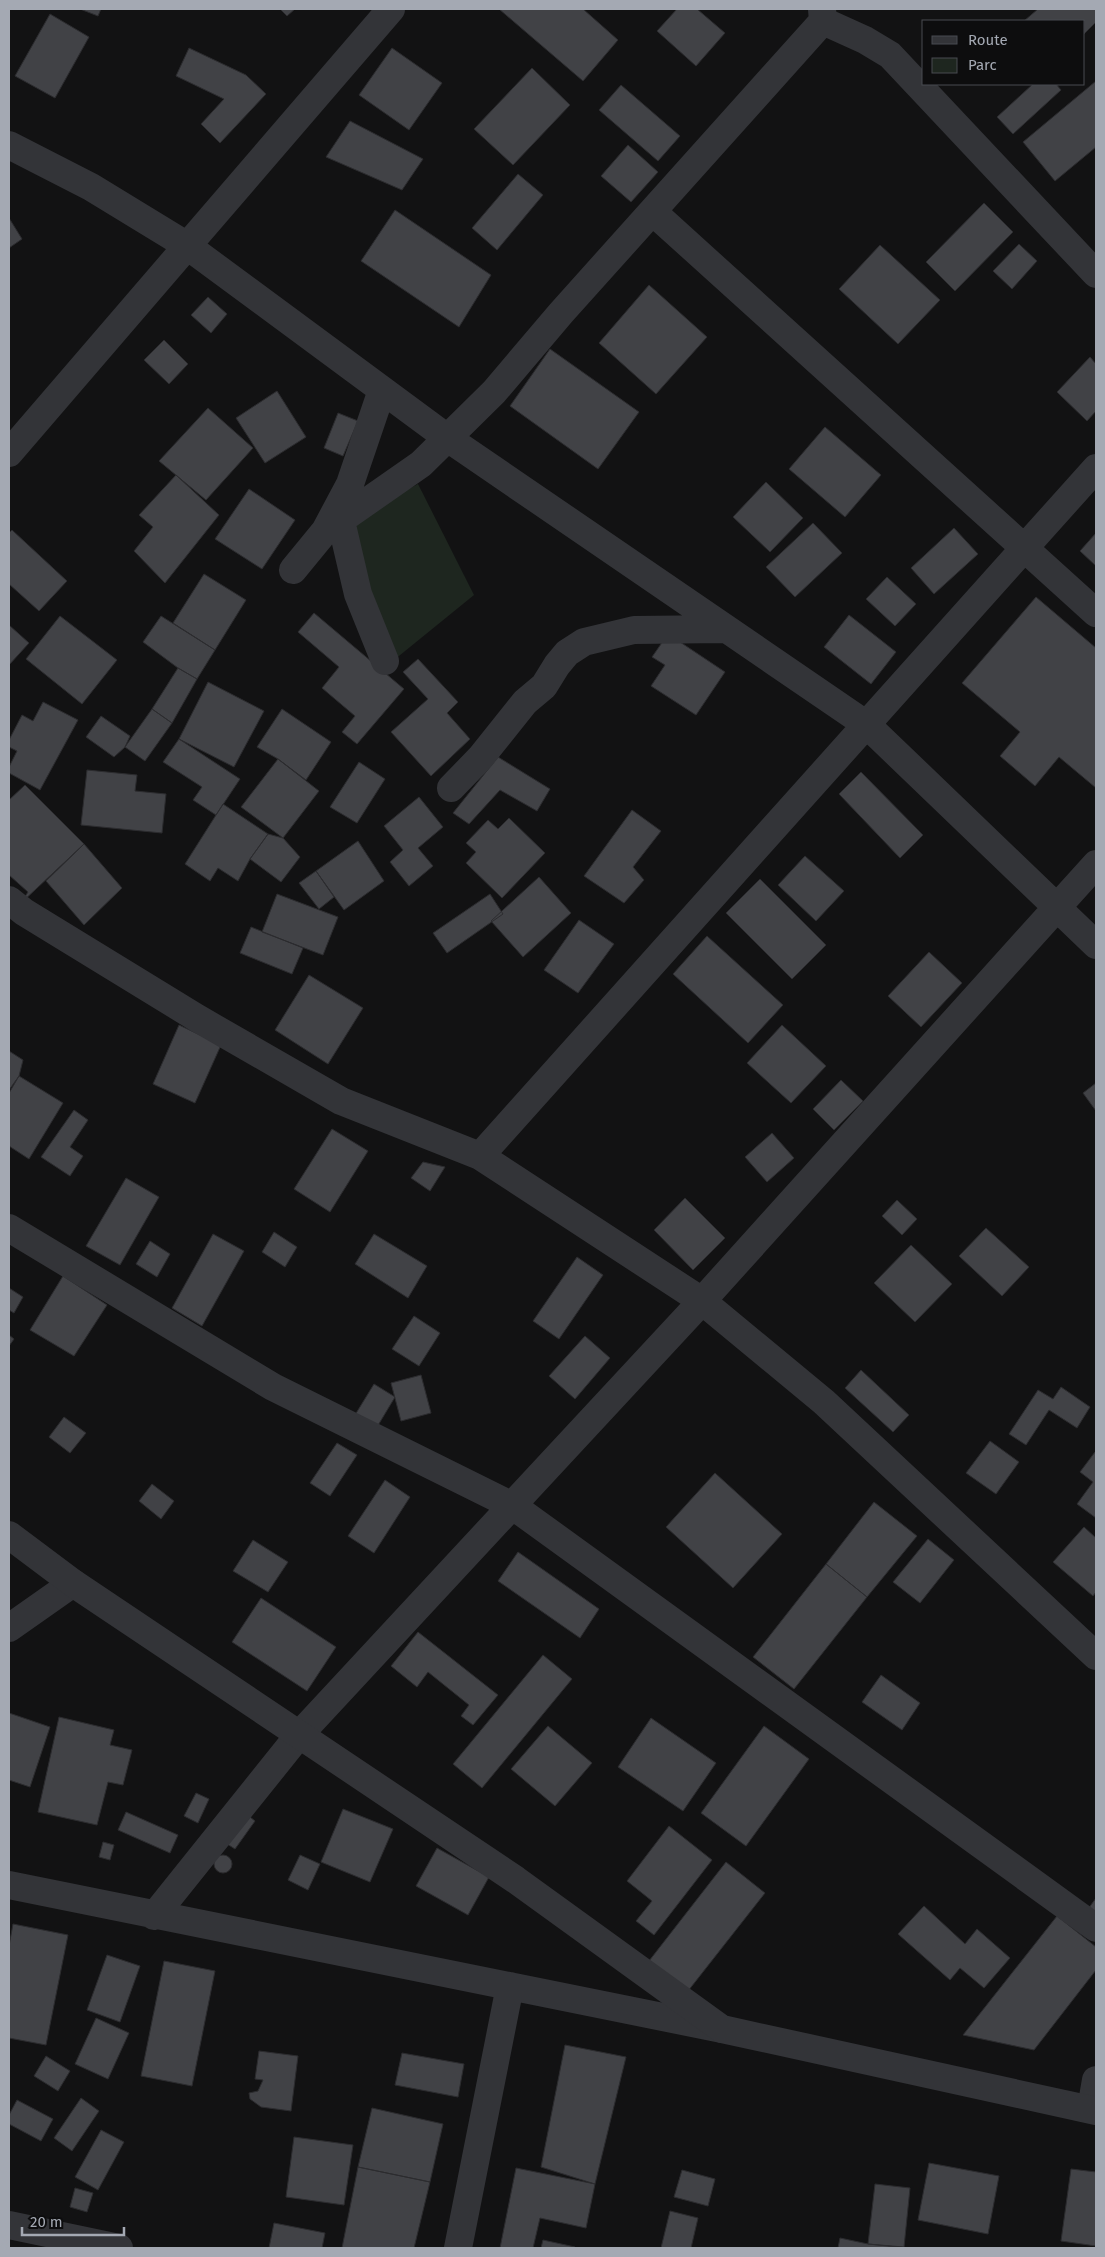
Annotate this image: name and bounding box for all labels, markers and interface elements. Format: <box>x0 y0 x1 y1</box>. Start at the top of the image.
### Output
legend <box>922 20 1085 85</box>
text: Route <box>968 31 1008 49</box>
text: Parc <box>968 56 997 74</box>
scale bar <box>22 2204 125 2236</box>
text: 20 m <box>30 2213 63 2231</box>

